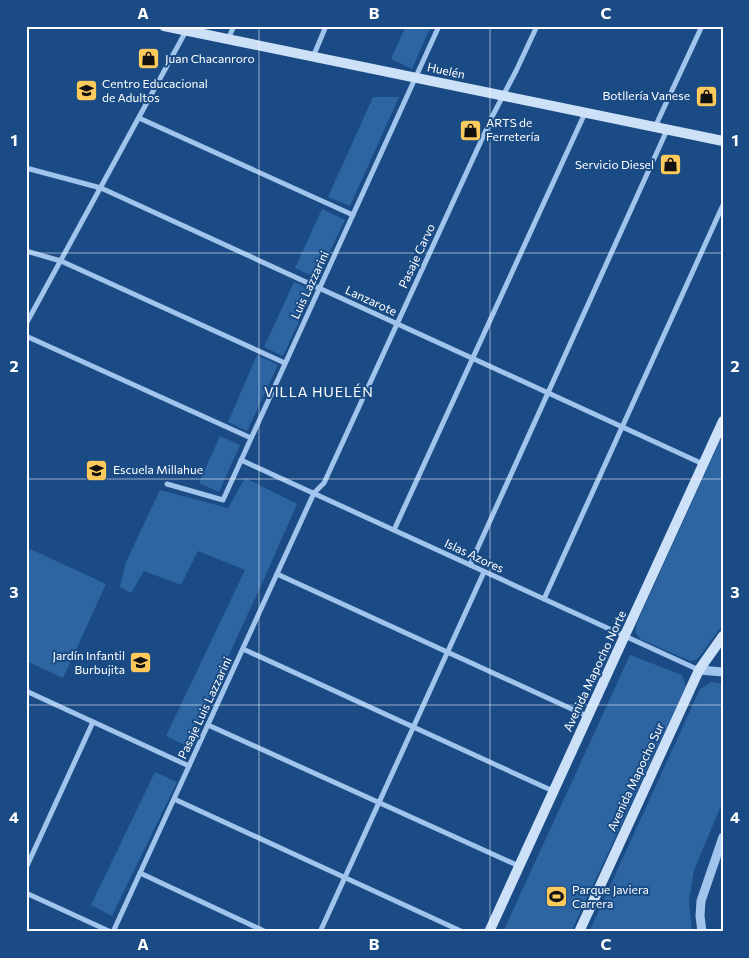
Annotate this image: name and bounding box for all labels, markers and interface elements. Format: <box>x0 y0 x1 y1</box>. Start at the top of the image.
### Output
text: A <box>137 3 149 22</box>
text: B <box>369 3 380 22</box>
text: C <box>601 3 612 22</box>
shop icon: Juan Chacanroro <box>137 47 161 71</box>
place label: Juan Chacanroro <box>165 51 255 66</box>
street label: Huelén <box>426 59 466 81</box>
place label: Centro Educacional de Adultos <box>102 76 208 104</box>
school or university icon: Centro Educacional de Adultos <box>74 79 98 103</box>
shop icon: Botllería Vanese <box>694 84 718 108</box>
place label: Botllería Vanese <box>602 88 690 102</box>
place label: ARTS de Ferretería <box>486 115 540 143</box>
shop icon: ARTS de Ferretería <box>458 118 482 142</box>
text: 1 <box>10 130 18 149</box>
text: 1 <box>731 130 739 149</box>
shop icon: Servicio Diesel <box>658 153 682 177</box>
place label: Servicio Diesel <box>575 157 654 171</box>
street label: Pasaje Carvo <box>395 221 437 290</box>
street label: Luis Lazzarini <box>287 248 331 321</box>
street label: Lanzarote <box>343 282 399 318</box>
text: 2 <box>9 356 19 375</box>
text: 2 <box>730 356 740 375</box>
district label: VILLA HUELÉN <box>264 383 374 400</box>
school or university icon: Escuela Millahue <box>85 458 109 482</box>
place label: Escuela Millahue <box>113 462 203 476</box>
street label: Islas Azores <box>443 535 506 575</box>
text: 3 <box>9 582 19 601</box>
text: 3 <box>730 582 740 601</box>
street label: Avenida Mapocho Norte <box>560 608 628 733</box>
place label: Jardín Infantil Burbujita <box>52 648 125 676</box>
school or university icon: Jardín Infantil Burbujita <box>129 651 153 675</box>
street label: Pasaje Luis Lazzarini <box>174 654 234 761</box>
street label: Avenida Mapocho Sur <box>604 720 667 833</box>
text: 4 <box>9 807 19 826</box>
text: 4 <box>730 807 740 826</box>
place label: Parque Javiera Carrera <box>572 882 649 910</box>
sports icon: Parque Javiera Carrera <box>544 885 568 909</box>
text: A <box>137 934 149 953</box>
text: B <box>369 934 380 953</box>
text: C <box>601 934 612 953</box>

